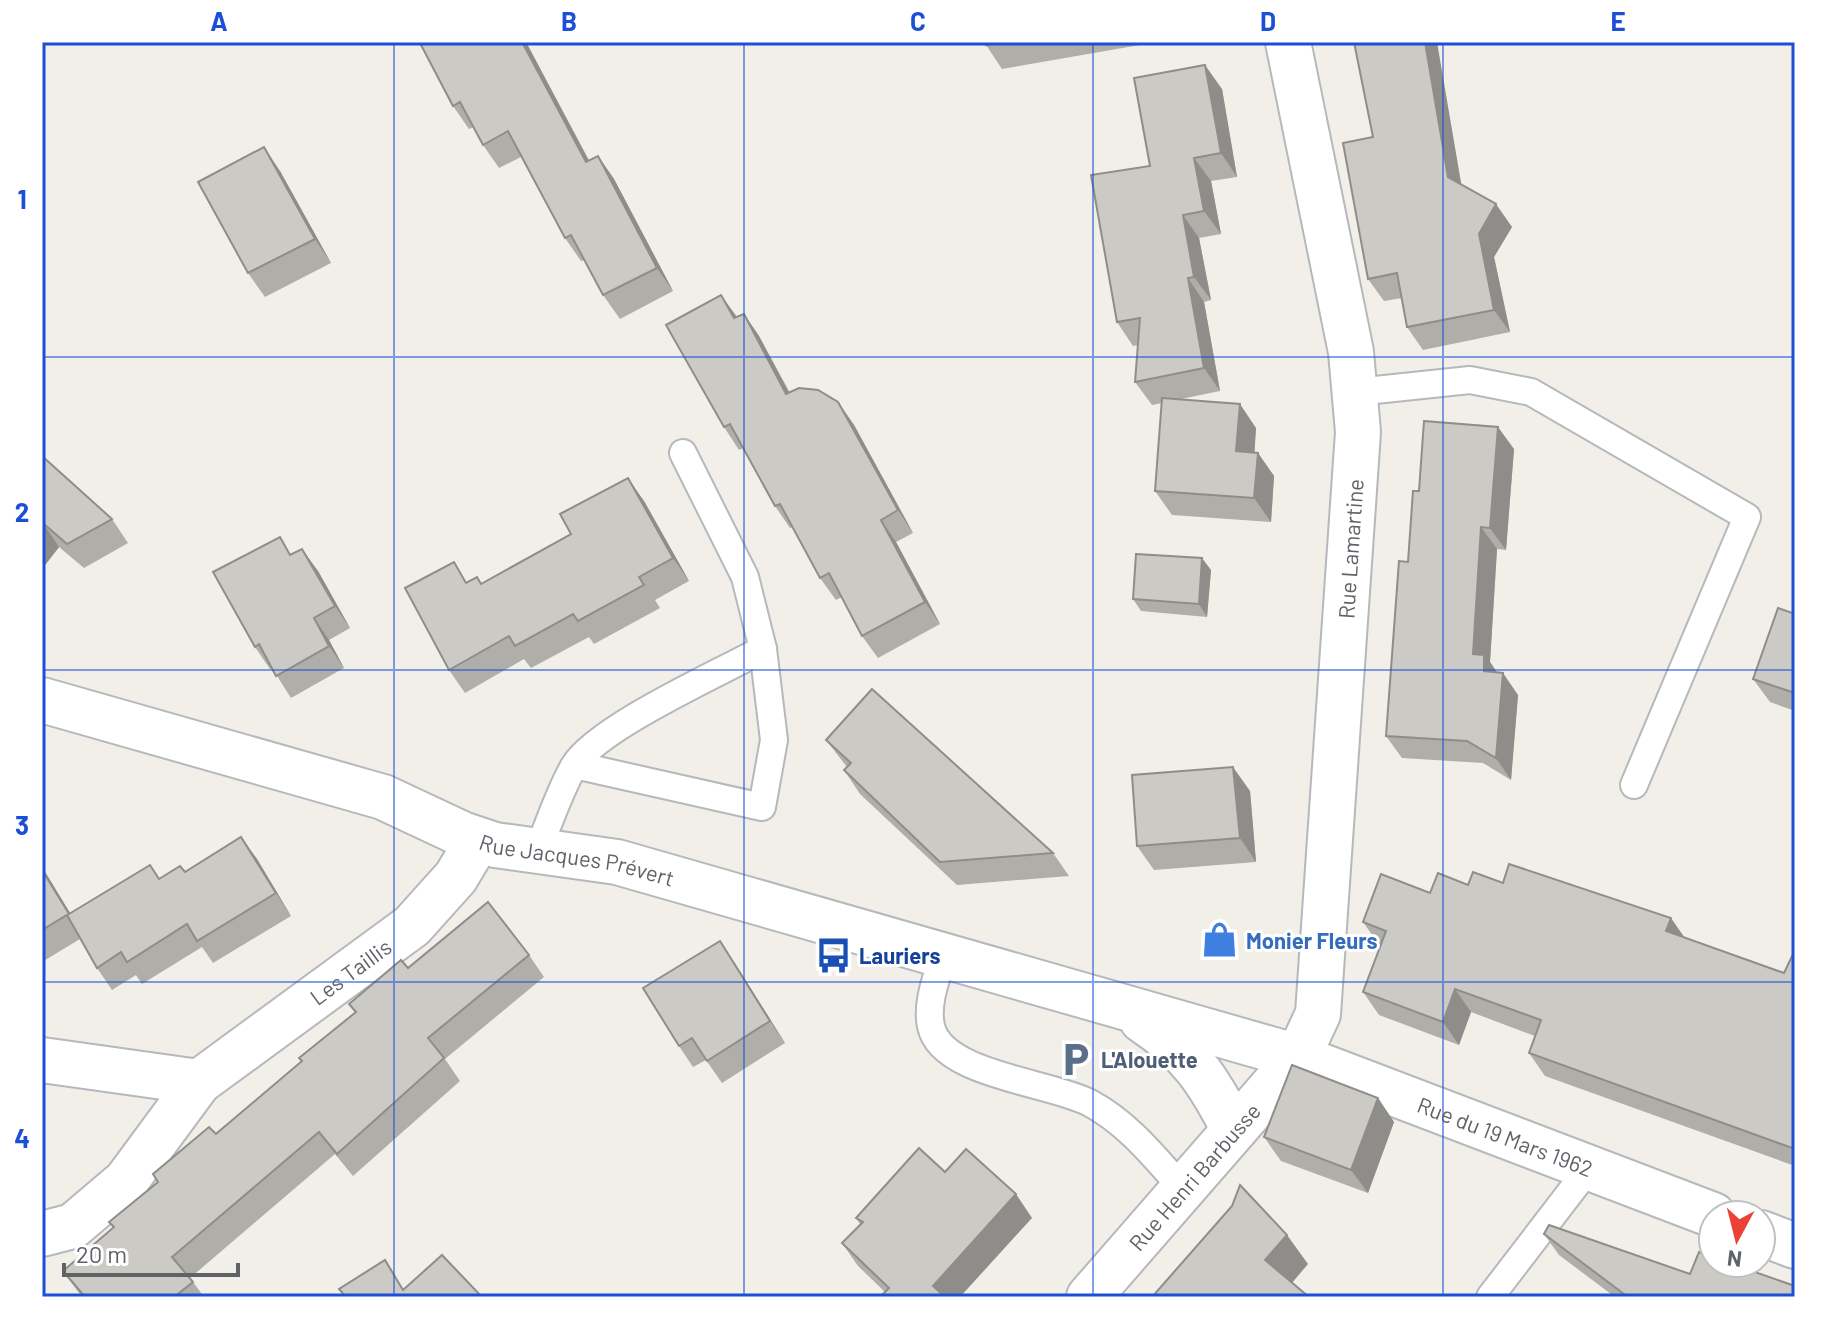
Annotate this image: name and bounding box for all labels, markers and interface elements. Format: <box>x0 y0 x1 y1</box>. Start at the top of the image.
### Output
text: A <box>210 5 228 36</box>
text: B <box>561 5 577 36</box>
text: C <box>910 5 926 36</box>
text: D <box>1260 5 1276 36</box>
text: E <box>1610 5 1626 36</box>
text: 1 <box>17 183 27 214</box>
street label: Rue Lamartine <box>1332 478 1368 620</box>
text: 2 <box>15 496 29 527</box>
text: 3 <box>15 809 29 840</box>
street label: Rue Jacques Prévert <box>476 828 677 891</box>
shop icon: Monier Fleurs <box>1201 921 1239 959</box>
place label: Monier Fleurs <box>1246 927 1377 953</box>
street label: Les Taillis <box>304 933 396 1010</box>
bus stop icon: Lauriers <box>814 936 852 974</box>
place label: Lauriers <box>859 942 941 968</box>
parking icon: L'Alouette <box>1056 1040 1094 1078</box>
place label: L'Alouette <box>1101 1046 1198 1072</box>
street label: Rue du 19 Mars 1962 <box>1414 1091 1597 1181</box>
street label: Rue Henri Barbusse <box>1123 1097 1265 1255</box>
text: 4 <box>14 1122 30 1153</box>
north arrow <box>1697 1199 1777 1279</box>
scale bar <box>64 1227 238 1277</box>
text: 20 m <box>76 1239 127 1268</box>
text: N <box>1726 1246 1743 1274</box>

